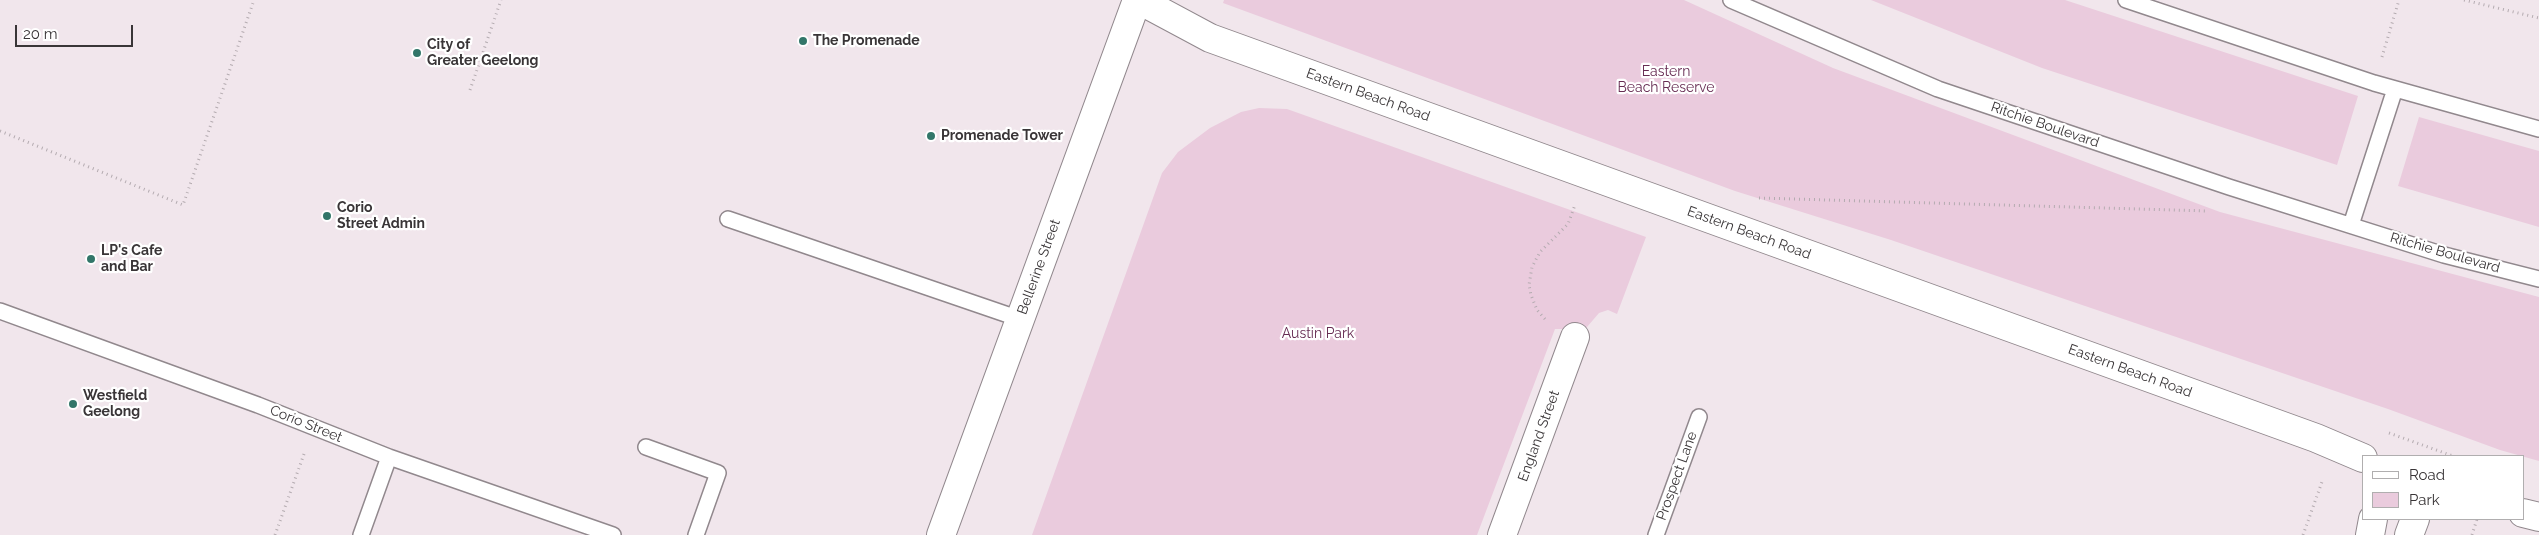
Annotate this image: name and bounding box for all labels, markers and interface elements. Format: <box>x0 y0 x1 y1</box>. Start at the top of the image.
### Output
scale bar <box>18 15 135 47</box>
text: 20 m <box>23 25 58 43</box>
place label: The Promenade <box>813 33 920 49</box>
marker: The Promenade <box>797 35 809 47</box>
place label: City of Greater Geelong <box>427 37 538 70</box>
marker: City of Greater Geelong <box>411 47 423 59</box>
park label: Eastern Beach Reserve <box>1617 64 1715 96</box>
street label: Eastern Beach Road <box>1304 65 1432 125</box>
street label: Ritchie Boulevard <box>1989 99 2101 151</box>
place label: Promenade Tower <box>941 128 1063 144</box>
marker: Promenade Tower <box>925 130 937 142</box>
place label: Corio Street Admin <box>337 200 425 232</box>
street label: Eastern Beach Road <box>1685 203 1813 263</box>
marker: Corio Street Admin <box>321 210 333 222</box>
street label: Bellerine Street <box>1014 217 1064 317</box>
street label: Ritchie Boulevard <box>2388 229 2502 277</box>
place label: LP's Cafe and Bar <box>101 243 162 276</box>
marker: LP's Cafe and Bar <box>85 253 97 265</box>
park label: Austin Park <box>1282 326 1354 342</box>
street label: Eastern Beach Road <box>2066 341 2194 401</box>
place label: Westfield Geelong <box>83 388 147 421</box>
street label: England Street <box>1515 388 1563 484</box>
marker: Westfield Geelong <box>67 398 79 410</box>
street label: Corio Street <box>267 402 345 446</box>
street label: Prospect Lane <box>1653 429 1701 523</box>
legend <box>2362 455 2524 520</box>
text: Road <box>2409 466 2445 484</box>
text: Park <box>2409 491 2440 509</box>

